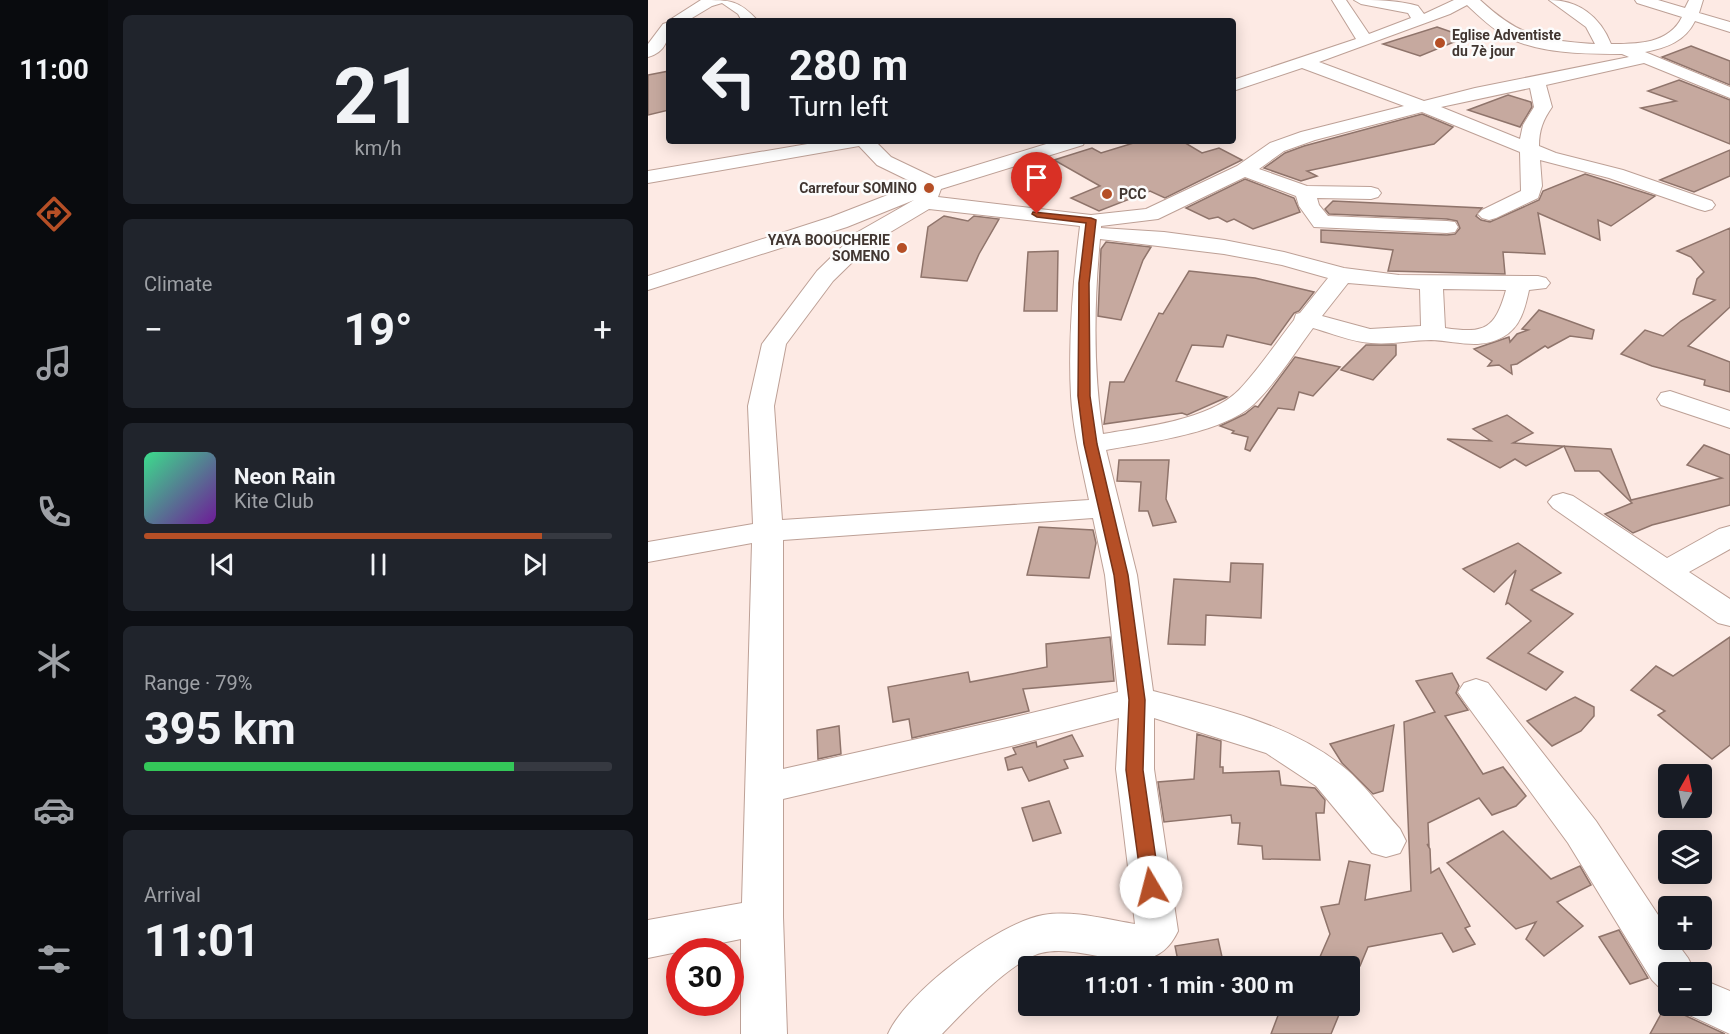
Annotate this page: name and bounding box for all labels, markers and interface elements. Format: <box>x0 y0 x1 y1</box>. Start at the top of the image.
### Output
place label: Eglise Adventiste du 7è jour <box>1452 27 1561 59</box>
marker: Eglise Adventiste du 7è jour <box>1433 36 1447 50</box>
text: 280 m <box>789 41 908 90</box>
icon: left <box>690 42 768 120</box>
text: 21 <box>333 51 423 142</box>
text: 11:00 <box>19 54 89 86</box>
text: Turn left <box>789 91 889 123</box>
text: km/h <box>355 136 401 160</box>
pin <box>1011 152 1062 214</box>
icon: arrive <box>1020 161 1053 194</box>
place label: Carrefour SOMINO <box>799 180 917 196</box>
marker: Carrefour SOMINO <box>922 181 936 195</box>
place label: PCC <box>1119 186 1146 202</box>
marker: PCC <box>1100 187 1114 201</box>
icon: directions <box>33 193 75 235</box>
place label: YAYA BOOUCHERIE SOMENO <box>768 232 890 264</box>
marker: YAYA BOOUCHERIE SOMENO <box>895 241 909 255</box>
text: Climate <box>144 272 212 296</box>
text: 19° <box>343 303 413 356</box>
text: − <box>144 310 163 349</box>
text: + <box>593 310 612 349</box>
icon: music <box>33 342 75 384</box>
text: Neon Rain <box>234 464 336 489</box>
text: Kite Club <box>234 489 314 513</box>
icon: phone <box>33 491 75 533</box>
icon: previous <box>206 548 239 581</box>
icon: pause <box>362 548 395 581</box>
icon: next <box>518 548 551 581</box>
icon: climate <box>33 640 75 682</box>
text: Range · 79% <box>144 671 252 695</box>
text: 395 km <box>144 702 296 755</box>
north arrow <box>1658 764 1712 818</box>
map controls <box>1658 764 1712 1016</box>
icon: car <box>33 789 75 831</box>
button: layers <box>1658 830 1712 884</box>
position arrow <box>1119 855 1183 919</box>
text: Arrival <box>144 883 201 907</box>
button: + <box>1658 896 1712 950</box>
text: 11:01 <box>144 914 260 967</box>
icon: filters <box>33 938 75 980</box>
speed limit sign: 30 <box>666 938 744 1016</box>
button: − <box>1658 962 1712 1016</box>
text: 11:01 · 1 min · 300 m <box>1084 973 1294 998</box>

